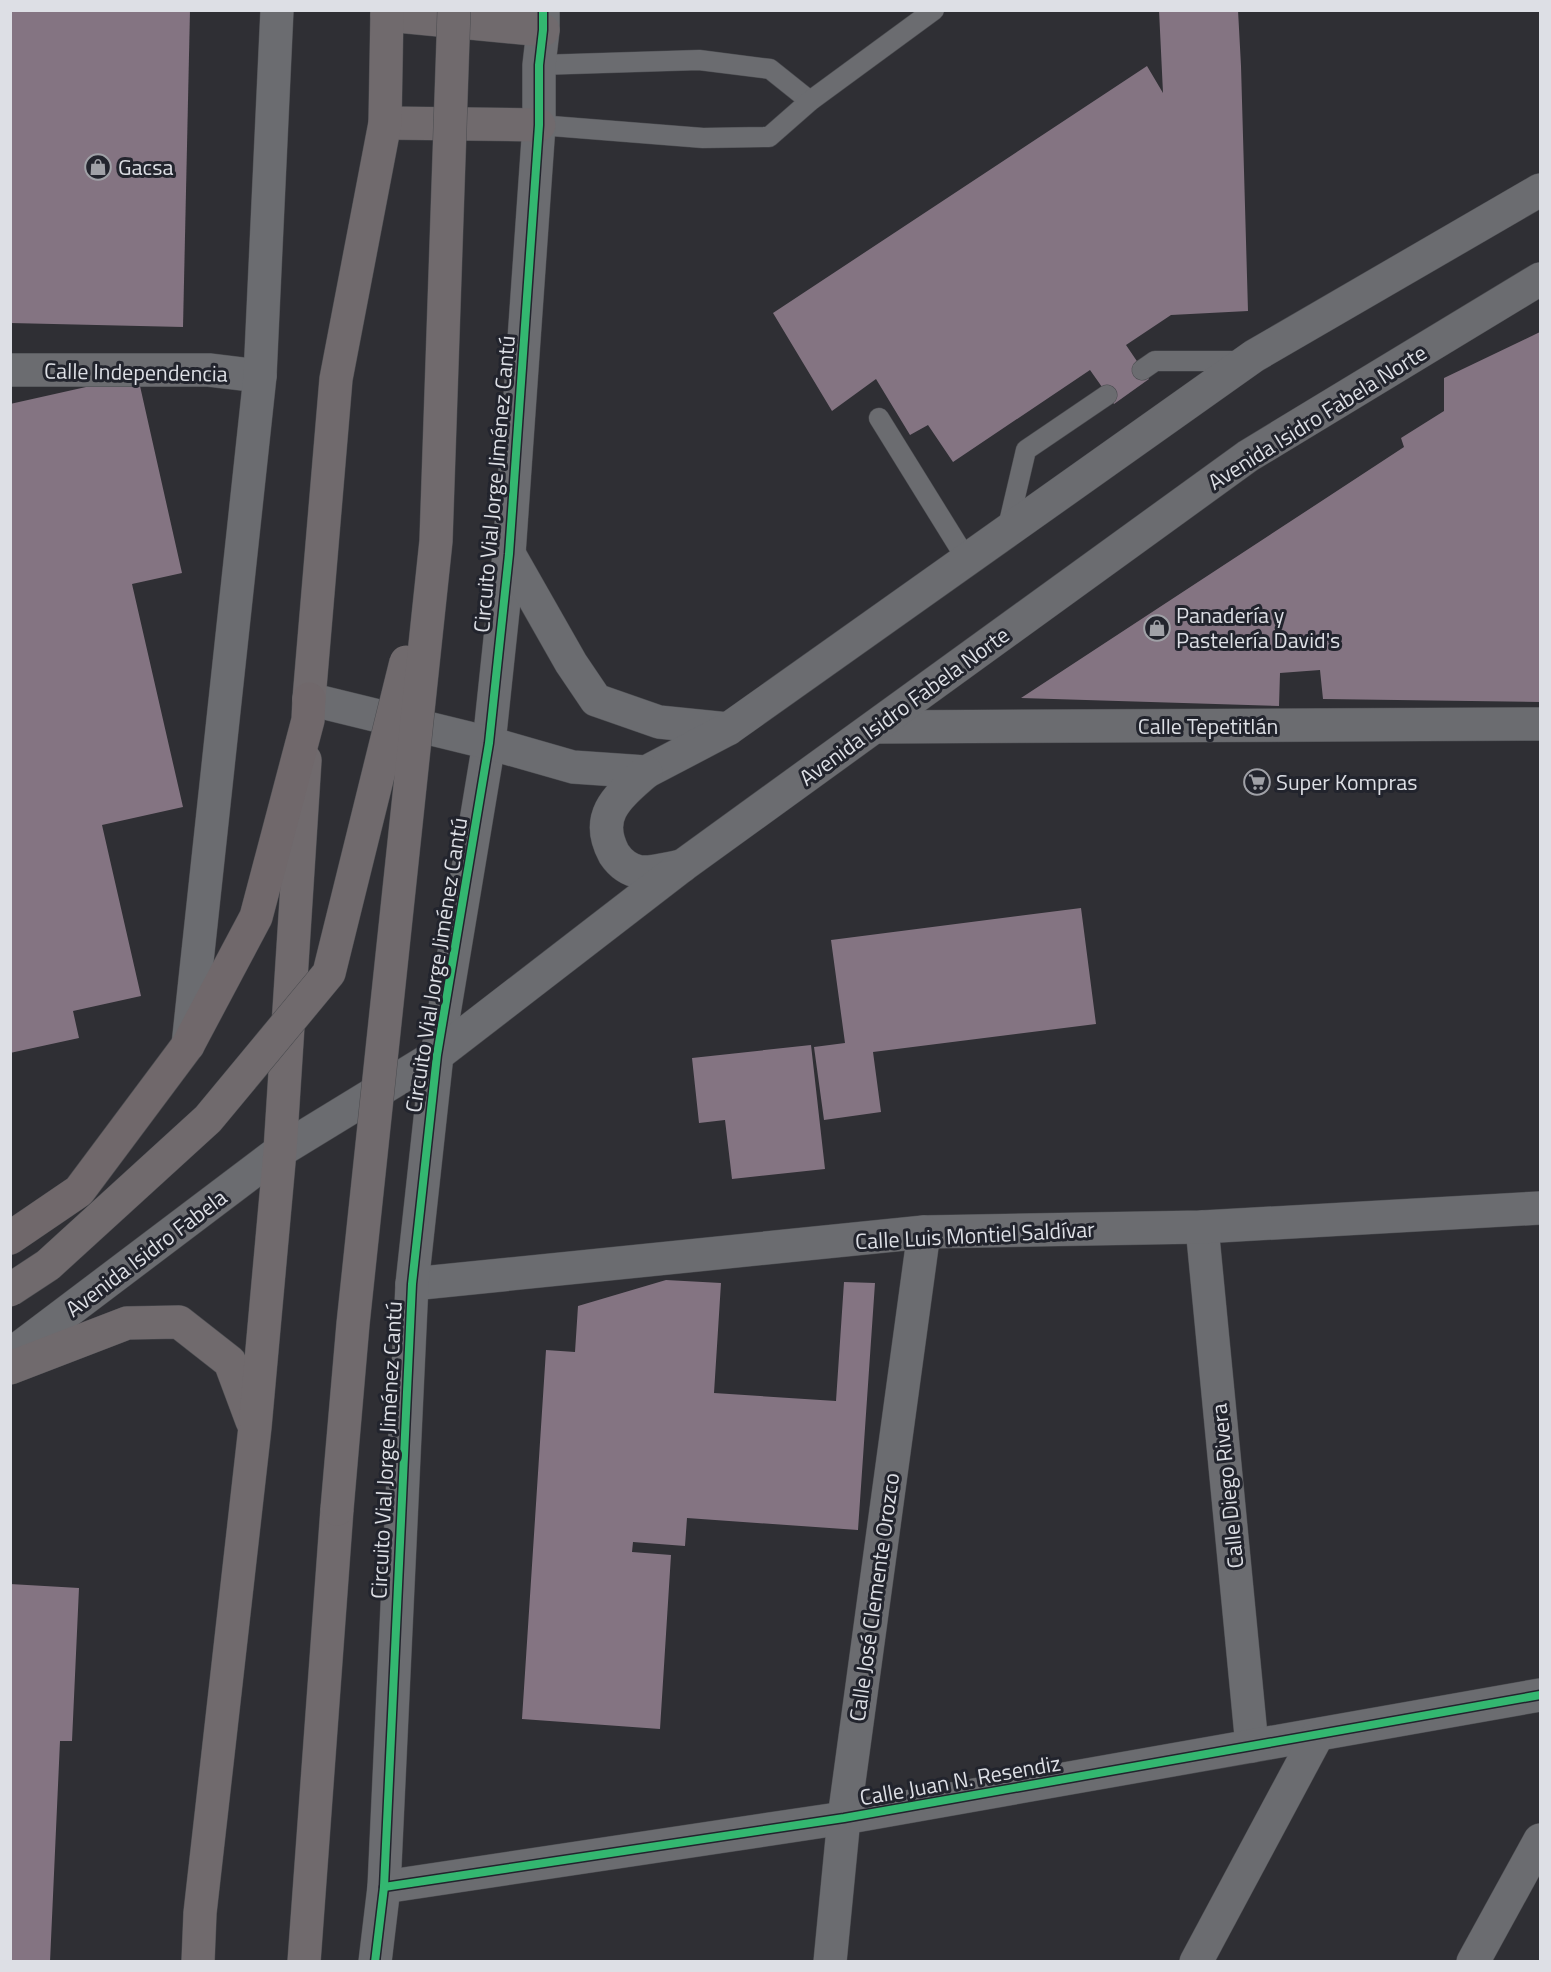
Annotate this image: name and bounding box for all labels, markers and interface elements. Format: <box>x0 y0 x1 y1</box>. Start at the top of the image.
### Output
place label: Gacsa <box>118 150 173 184</box>
shop icon: Gacsa <box>83 152 113 182</box>
street label: Circuito Vial Jorge Jiménez Cantú <box>464 334 524 634</box>
street label: Avenida Isidro Fabela Norte <box>1201 336 1433 498</box>
street label: Calle Independencia <box>44 353 228 391</box>
place label: Panadería y Pastelería David's <box>1176 598 1340 657</box>
shop icon: Panadería y Pastelería David's <box>1142 613 1172 643</box>
street label: Avenida Isidro Fabela Norte <box>792 618 1016 794</box>
street label: Calle Tepetitlán <box>1138 709 1278 743</box>
place label: Super Kompras <box>1276 765 1417 799</box>
supermarket icon: Super Kompras <box>1242 767 1272 797</box>
street label: Circuito Vial Jorge Jiménez Cantú <box>396 815 476 1115</box>
street label: Avenida Isidro Fabela <box>58 1181 234 1325</box>
street label: Calle Luis Montiel Saldívar <box>854 1212 1096 1258</box>
street label: Circuito Vial Jorge Jiménez Cantú <box>361 1300 411 1600</box>
street label: Calle Diego Rivera <box>1201 1402 1253 1570</box>
street label: Calle José Clemente Orozco <box>840 1470 908 1724</box>
street label: Calle Juan N. Resendiz <box>857 1746 1063 1814</box>

